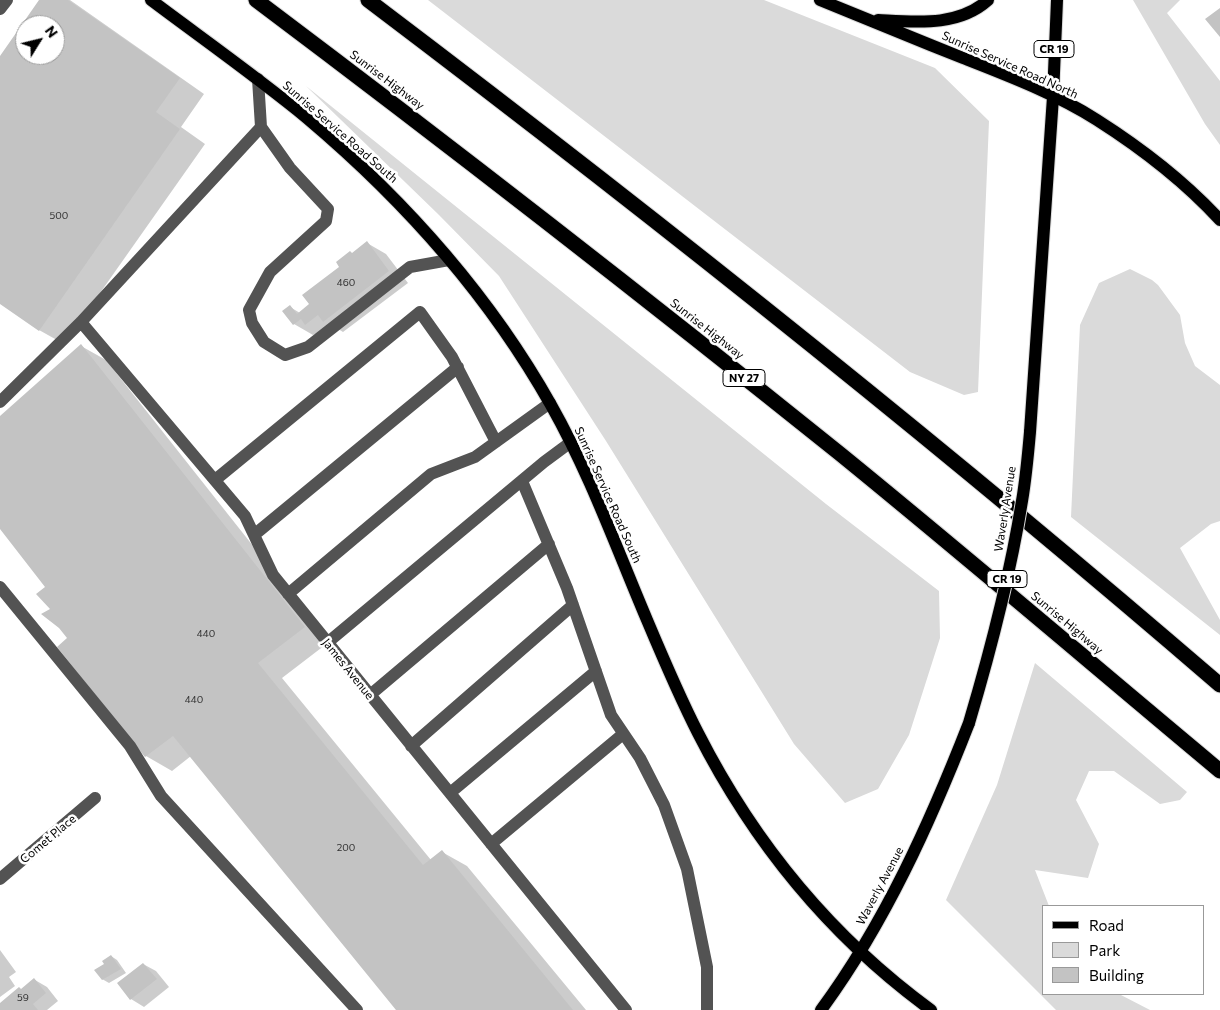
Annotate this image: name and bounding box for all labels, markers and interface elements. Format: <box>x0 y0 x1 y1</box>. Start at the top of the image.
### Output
north arrow <box>15 15 65 65</box>
text: N <box>42 22 62 41</box>
street label: Sunrise Service Road North <box>940 28 1080 102</box>
road number: CR 19 <box>1034 41 1074 58</box>
street label: Sunrise Highway <box>347 47 427 113</box>
street label: Sunrise Service Road South <box>280 78 400 186</box>
house number: 500 <box>50 210 68 222</box>
house number: 460 <box>337 277 355 289</box>
street label: Sunrise Highway <box>667 296 747 362</box>
road number: NY 27 <box>723 369 765 386</box>
street label: Sunrise Service Road South <box>571 425 645 565</box>
street label: Waverly Avenue <box>991 465 1019 553</box>
road number: CR 19 <box>987 570 1027 588</box>
street label: Sunrise Highway <box>1028 589 1106 657</box>
house number: 440 <box>197 628 215 640</box>
street label: James Avenue <box>319 636 377 702</box>
house number: 440 <box>185 694 203 706</box>
street label: Comet Place <box>17 811 79 867</box>
house number: 200 <box>337 842 355 854</box>
street label: Waverly Avenue <box>853 844 907 928</box>
legend <box>1042 905 1205 995</box>
text: Road <box>1089 916 1124 934</box>
text: Park <box>1089 941 1120 959</box>
text: Building <box>1089 966 1144 984</box>
house number: 59 <box>17 992 29 1004</box>

